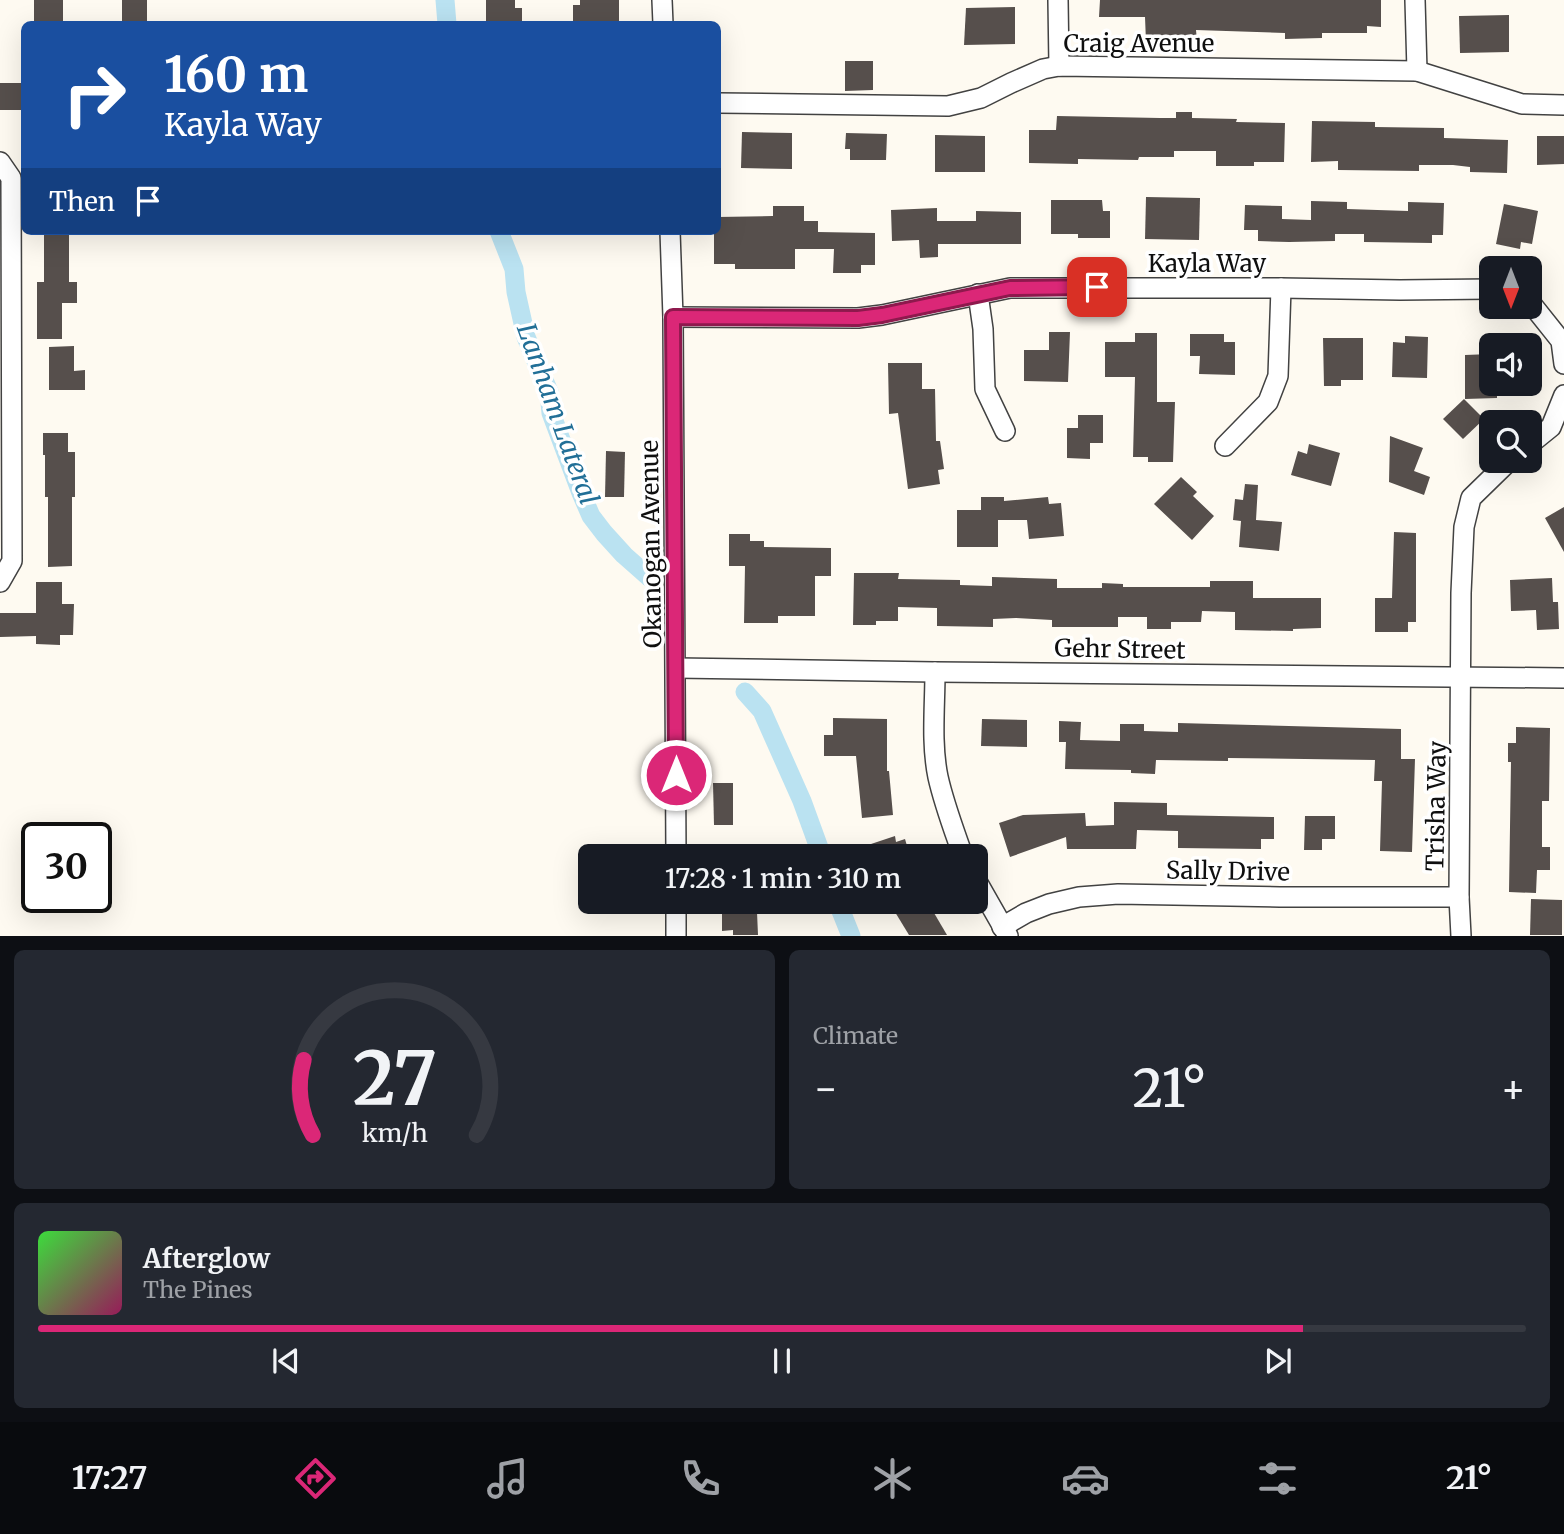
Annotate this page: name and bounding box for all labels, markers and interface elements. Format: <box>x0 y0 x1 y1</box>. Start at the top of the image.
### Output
street label: Craig Avenue <box>1064 28 1214 59</box>
text: 160 m <box>164 44 308 105</box>
icon: right <box>49 49 140 140</box>
text: Kayla Way <box>164 105 322 145</box>
icon: arrive <box>129 182 167 220</box>
text: Then <box>49 185 115 218</box>
street label: Kayla Way <box>1148 248 1266 279</box>
north arrow <box>1479 256 1542 318</box>
map controls <box>1479 256 1542 473</box>
pin <box>1067 257 1127 317</box>
icon: arrive <box>1078 268 1116 306</box>
water label: Lanham Lateral <box>510 319 606 509</box>
button: sound <box>1479 333 1542 396</box>
button: search <box>1479 410 1542 473</box>
street label: Okanogan Avenue <box>634 440 668 648</box>
street label: Gehr Street <box>1054 632 1187 666</box>
position arrow <box>639 738 713 812</box>
street label: Trisha Way <box>1419 741 1453 871</box>
speed limit sign: 30 <box>21 822 112 913</box>
street label: Sally Drive <box>1166 854 1290 888</box>
text: 17:28 · 1 min · 310 m <box>665 862 901 895</box>
text: Climate <box>813 1021 898 1050</box>
text: 27 <box>352 1034 437 1126</box>
text: 21° <box>1133 1056 1206 1121</box>
text: − <box>813 1065 838 1112</box>
text: + <box>1501 1065 1526 1112</box>
text: km/h <box>361 1117 428 1149</box>
text: Afterglow <box>143 1242 270 1275</box>
text: The Pines <box>143 1275 253 1304</box>
icon: previous <box>267 1342 305 1380</box>
icon: pause <box>763 1342 801 1380</box>
icon: next <box>1259 1342 1297 1380</box>
icon: directions <box>291 1454 340 1503</box>
icon: music <box>483 1454 532 1503</box>
icon: phone <box>676 1454 725 1503</box>
icon: climate <box>868 1454 917 1503</box>
icon: car <box>1061 1454 1110 1503</box>
icon: filters <box>1253 1454 1302 1503</box>
text: 17:27 <box>72 1458 147 1498</box>
text: 21° <box>1446 1458 1492 1498</box>

